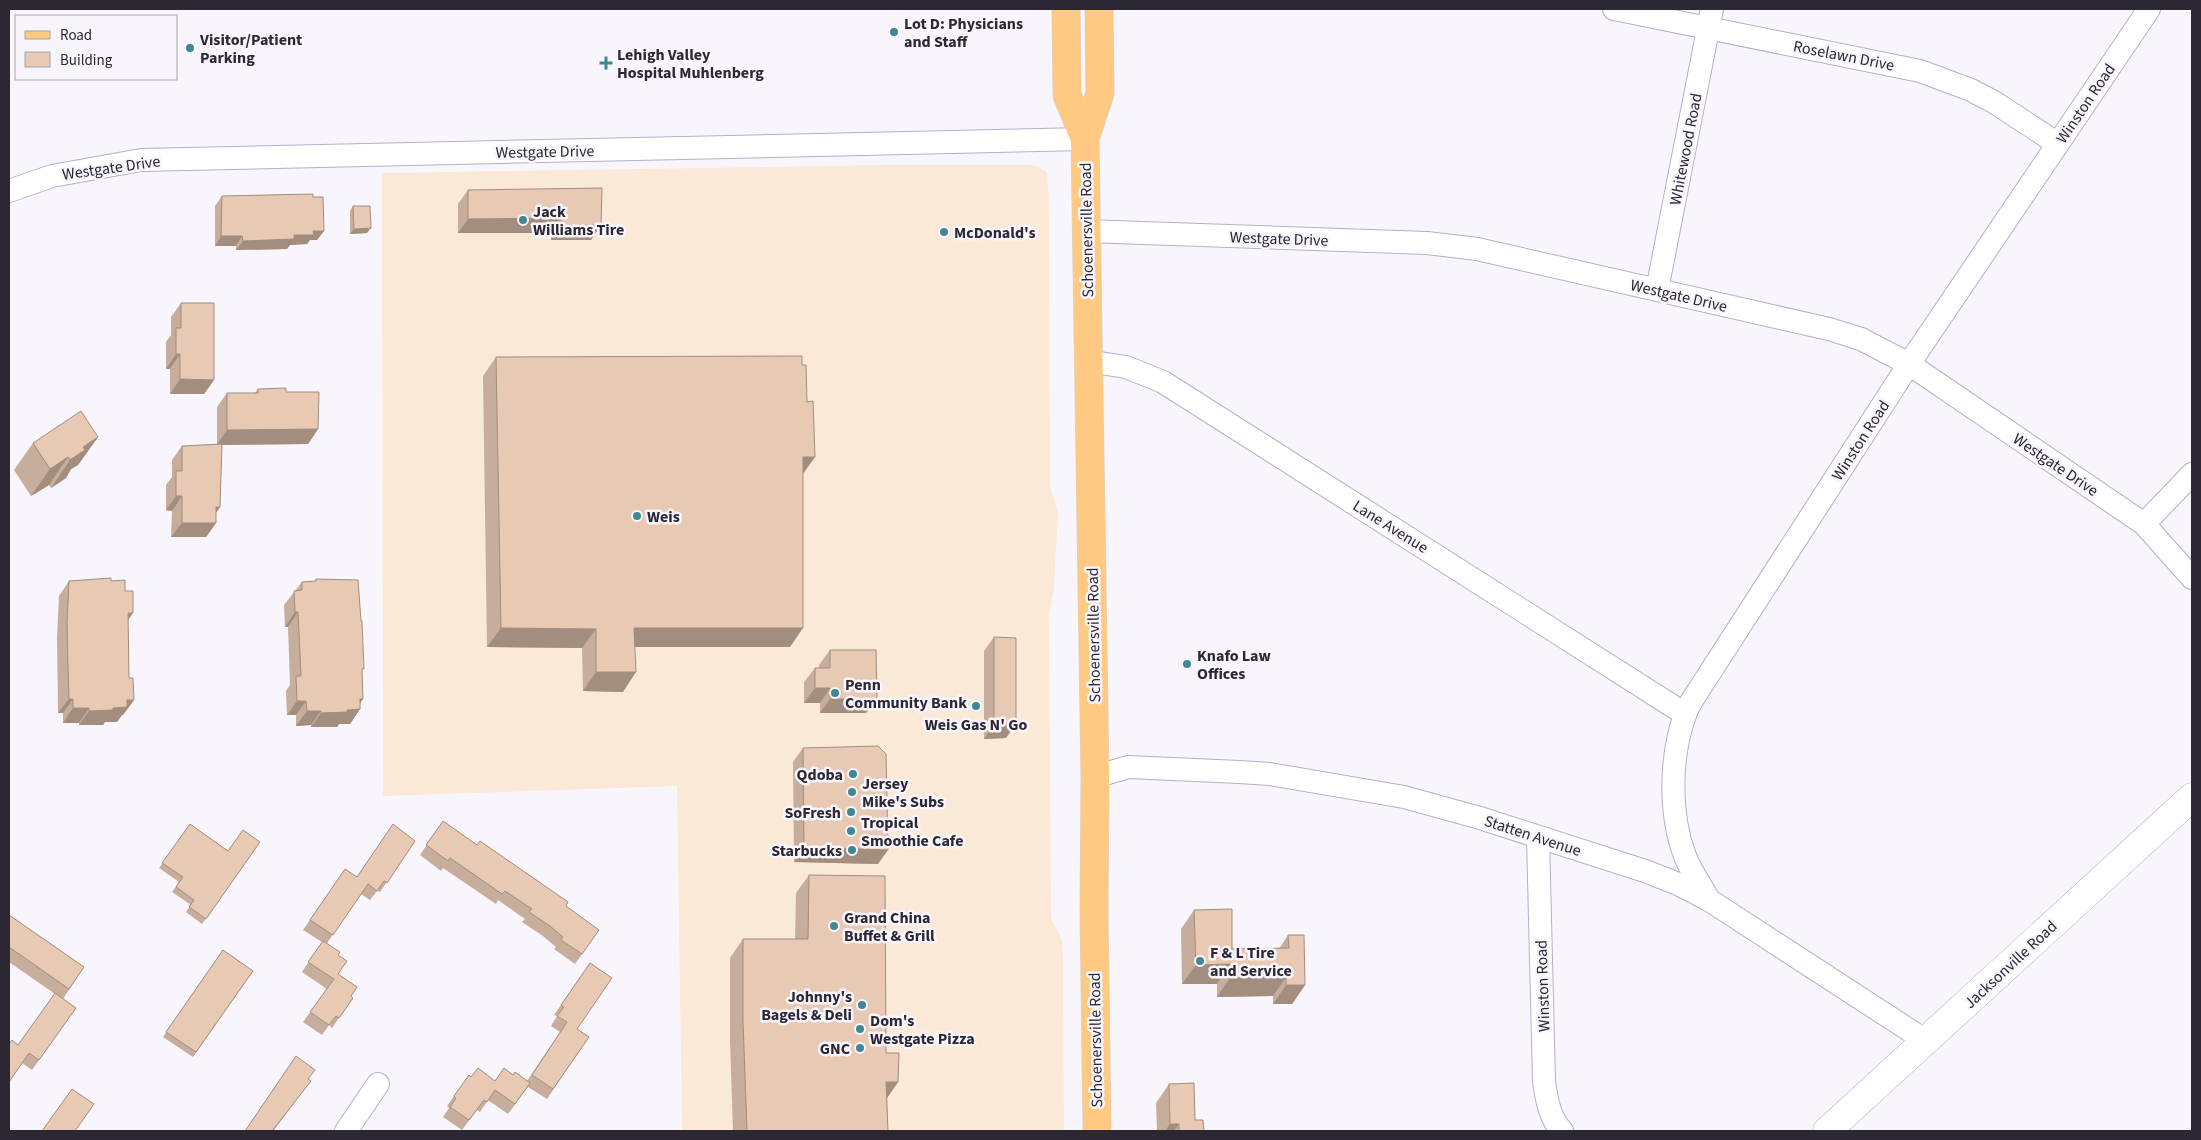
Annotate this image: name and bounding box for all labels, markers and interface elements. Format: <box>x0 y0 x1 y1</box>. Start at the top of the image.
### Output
place label: Lot D: Physicians and Staff <box>904 13 1023 53</box>
legend <box>15 15 178 80</box>
text: Road <box>60 25 92 46</box>
marker: Lot D: Physicians and Staff <box>888 26 900 38</box>
place label: Visitor/Patient Parking <box>199 29 302 69</box>
street label: Roselawn Drive <box>1791 35 1896 77</box>
marker: Visitor/Patient Parking <box>184 42 196 54</box>
place label: Lehigh Valley Hospital Muhlenberg <box>617 44 764 84</box>
text: Building <box>60 50 113 71</box>
marker: Lehigh Valley Hospital Muhlenberg <box>599 56 613 70</box>
street label: Winston Road <box>2051 59 2121 148</box>
street label: Whitewood Road <box>1664 91 1708 207</box>
street label: Westgate Drive <box>495 140 595 164</box>
street label: Westgate Drive <box>61 150 162 186</box>
street label: Schoenersville Road <box>1075 162 1099 298</box>
place label: Jack Williams Tire <box>533 201 624 241</box>
marker: Jack Williams Tire <box>517 214 529 226</box>
place label: McDonald's <box>954 222 1036 244</box>
marker: McDonald's <box>938 226 950 238</box>
street label: Westgate Drive <box>1229 226 1329 252</box>
street label: Westgate Drive <box>1628 274 1729 318</box>
street label: Winston Road <box>1827 396 1895 485</box>
street label: Westgate Drive <box>2008 428 2103 502</box>
street label: Lane Avenue <box>1349 495 1432 559</box>
place label: Weis <box>647 506 680 528</box>
marker: Weis <box>631 510 643 522</box>
street label: Schoenersville Road <box>1082 567 1106 703</box>
place label: Knafo Law Offices <box>1197 645 1272 685</box>
marker: Knafo Law Offices <box>1181 658 1193 670</box>
place label: Penn Community Bank <box>845 674 967 714</box>
marker: Penn Community Bank <box>829 687 841 699</box>
marker: Weis Gas N' Go <box>970 700 982 712</box>
place label: Weis Gas N' Go <box>925 714 1027 736</box>
place label: Qdoba <box>797 764 843 786</box>
marker: Qdoba <box>847 768 859 780</box>
place label: Jersey Mike's Subs <box>862 773 944 813</box>
marker: Jersey Mike's Subs <box>846 786 858 798</box>
place label: SoFresh <box>784 802 841 824</box>
marker: SoFresh <box>845 806 857 818</box>
street label: Statten Avenue <box>1481 810 1584 862</box>
place label: Tropical Smoothie Cafe <box>861 812 963 852</box>
marker: Tropical Smoothie Cafe <box>845 825 857 837</box>
place label: Starbucks <box>771 840 842 862</box>
marker: Starbucks <box>846 844 858 856</box>
place label: Grand China Buffet & Grill <box>844 907 935 947</box>
street label: Jacksonville Road <box>1959 916 2062 1014</box>
marker: Grand China Buffet & Grill <box>828 920 840 932</box>
street label: Winston Road <box>1530 940 1556 1032</box>
place label: F & L Tire and Service <box>1210 942 1292 982</box>
marker: F & L Tire and Service <box>1194 955 1206 967</box>
street label: Schoenersville Road <box>1084 972 1108 1108</box>
place label: Johnny's Bagels & Deli <box>761 986 852 1026</box>
marker: Johnny's Bagels & Deli <box>856 999 868 1011</box>
place label: Dom's Westgate Pizza <box>870 1010 975 1050</box>
marker: Dom's Westgate Pizza <box>854 1023 866 1035</box>
place label: GNC <box>820 1038 850 1060</box>
marker: GNC <box>854 1042 866 1054</box>

